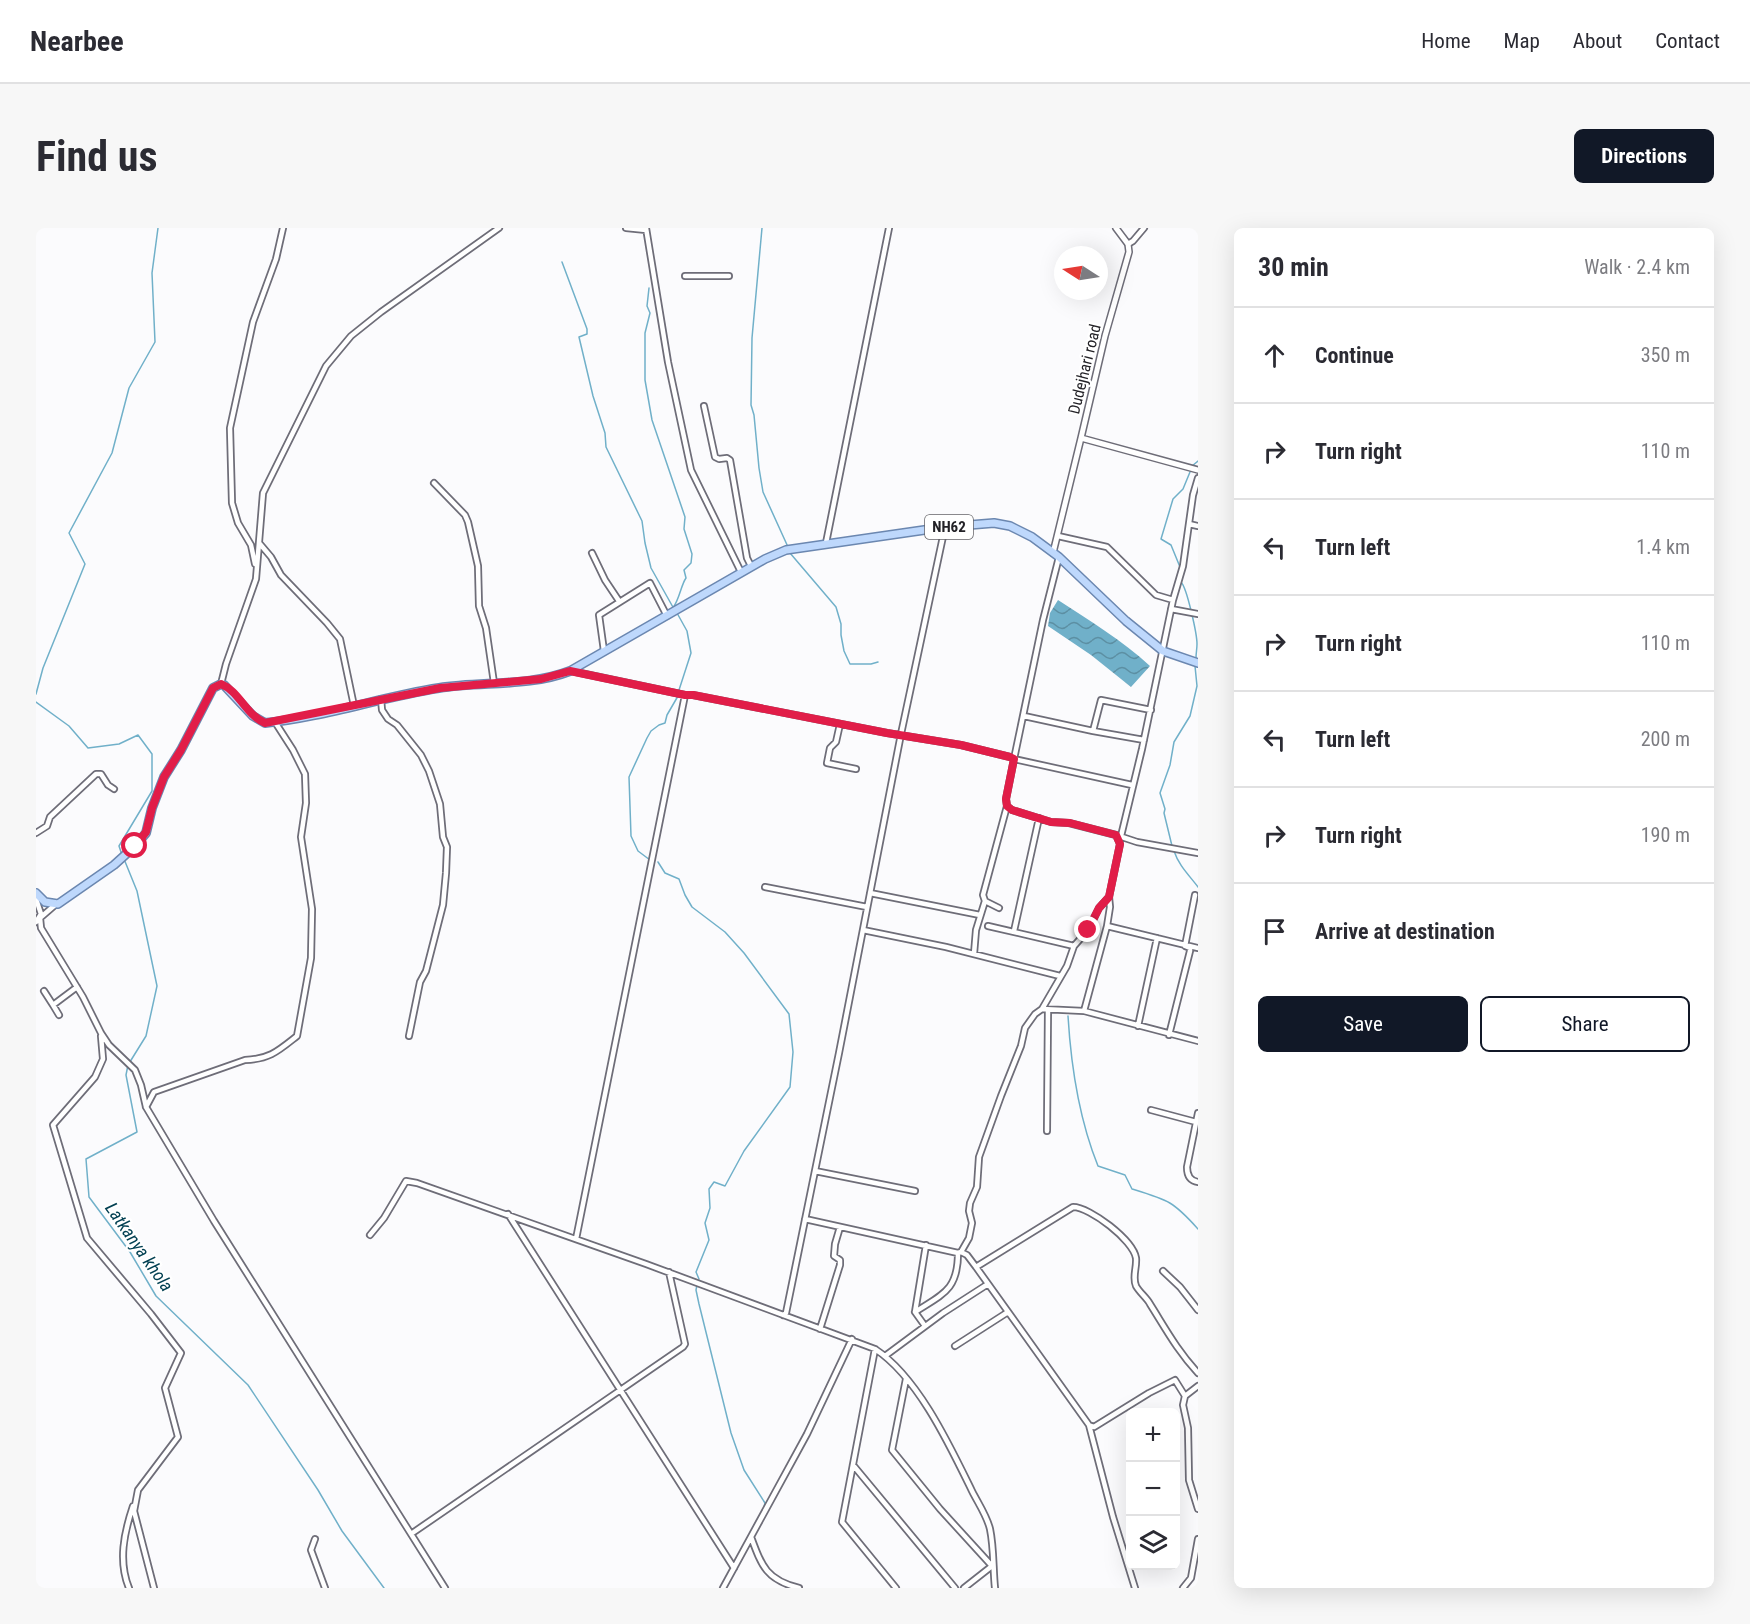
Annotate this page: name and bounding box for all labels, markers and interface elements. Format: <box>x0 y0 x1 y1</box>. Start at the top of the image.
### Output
text: Nearbee <box>30 25 124 58</box>
text: Home <box>1421 29 1471 53</box>
text: Map <box>1504 29 1540 53</box>
text: About <box>1573 29 1622 53</box>
text: Contact <box>1655 29 1720 53</box>
button: Directions <box>1574 129 1714 183</box>
text: Find us <box>36 132 157 181</box>
north arrow <box>1054 246 1108 300</box>
text: 30 min <box>1258 252 1329 282</box>
text: Walk · 2.4 km <box>1584 255 1690 279</box>
street label: Dudejhari road <box>1064 322 1105 416</box>
icon: ahead <box>1258 339 1291 372</box>
text: Continue <box>1315 343 1394 368</box>
text: 350 m <box>1641 343 1690 367</box>
icon: right <box>1258 435 1291 468</box>
text: Turn right <box>1315 439 1402 464</box>
text: 110 m <box>1641 439 1690 463</box>
road number: NH62 <box>925 515 973 539</box>
icon: left <box>1258 531 1291 564</box>
text: Turn left <box>1315 535 1390 560</box>
text: 1.4 km <box>1636 535 1690 559</box>
icon: right <box>1258 627 1291 660</box>
text: Turn right <box>1315 631 1402 656</box>
text: 110 m <box>1641 631 1690 655</box>
icon: left <box>1258 723 1291 756</box>
text: Turn left <box>1315 727 1390 752</box>
text: 200 m <box>1641 727 1690 751</box>
icon: right <box>1258 819 1291 852</box>
text: Turn right <box>1315 823 1402 848</box>
text: 190 m <box>1641 823 1690 847</box>
route start <box>121 832 147 858</box>
icon: arrive <box>1258 915 1291 948</box>
route end <box>1074 916 1100 942</box>
text: Arrive at destination <box>1315 919 1495 944</box>
button: Save <box>1258 996 1468 1052</box>
button: Share <box>1480 996 1690 1052</box>
water label: Latkanya khola <box>101 1198 178 1295</box>
map controls <box>1126 1408 1180 1570</box>
button: + <box>1126 1408 1180 1462</box>
button: − <box>1126 1462 1180 1516</box>
button: layers <box>1126 1516 1180 1570</box>

